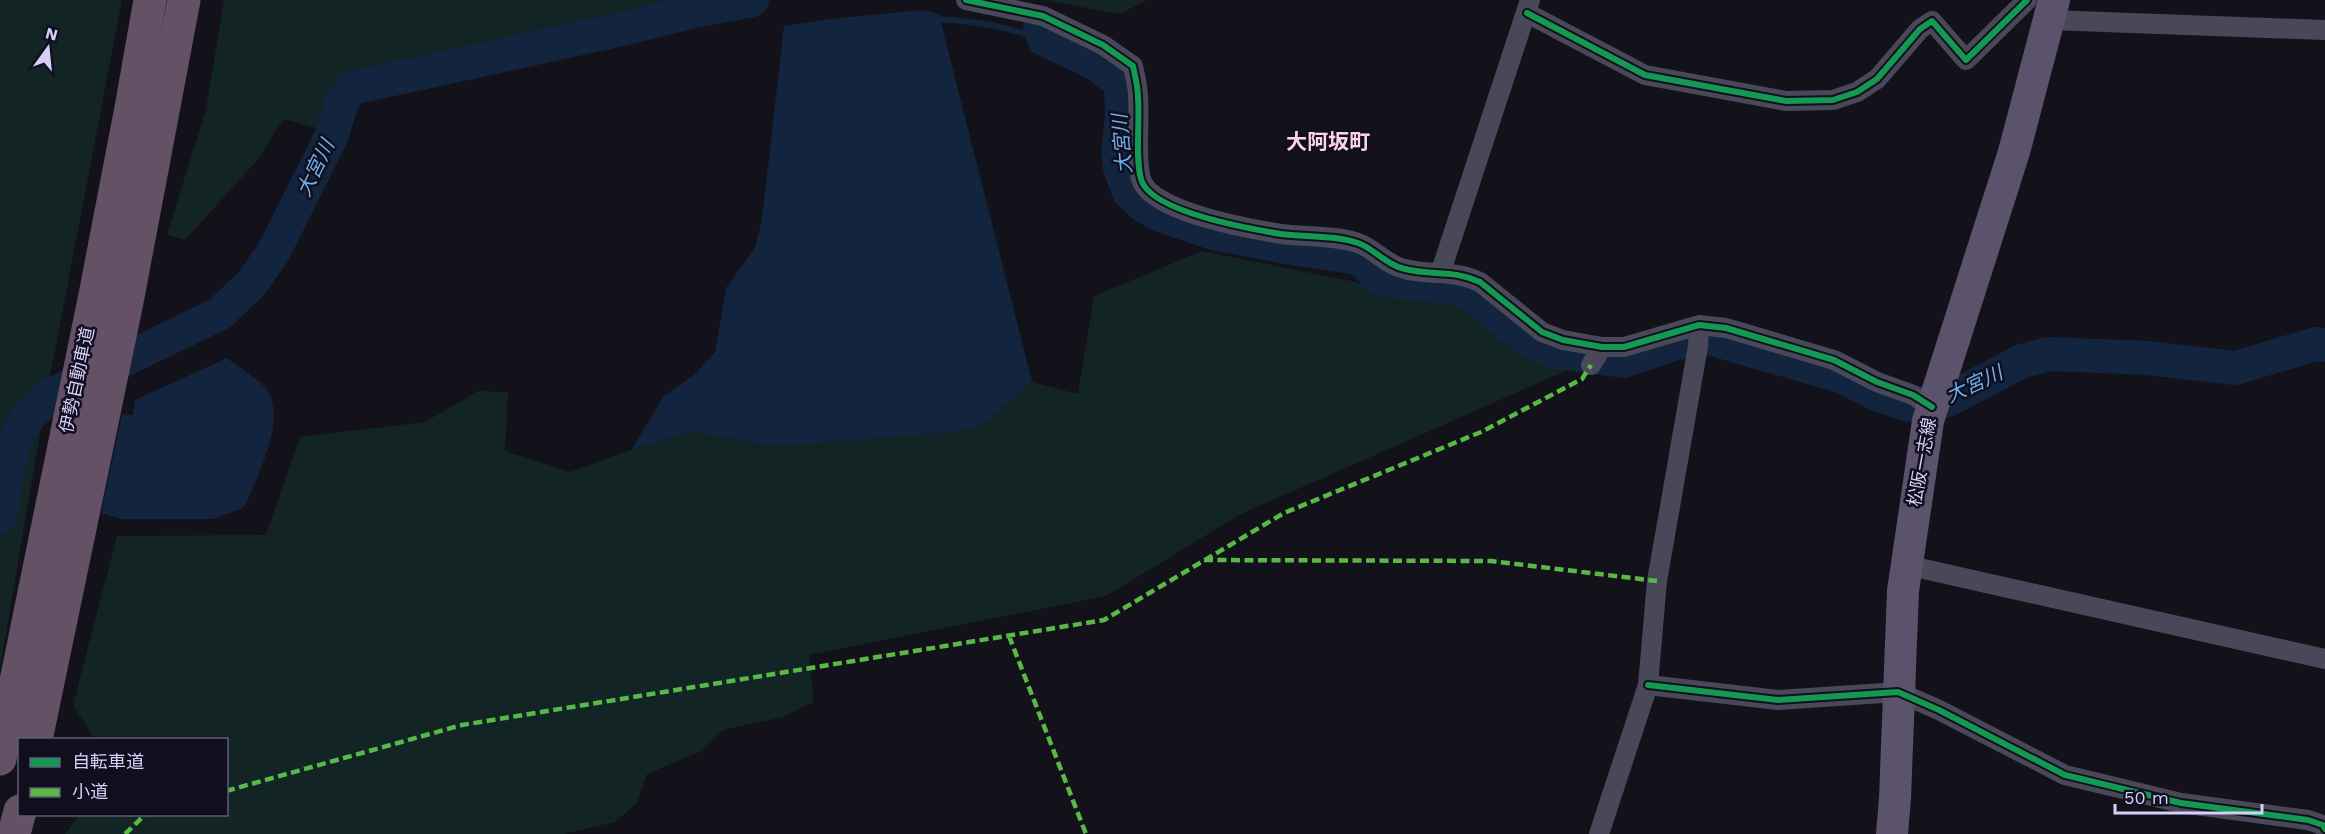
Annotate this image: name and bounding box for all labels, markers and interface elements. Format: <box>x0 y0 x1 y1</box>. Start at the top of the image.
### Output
north arrow <box>18 18 78 78</box>
text: N <box>44 23 60 45</box>
water label: 大宮川 <box>1107 111 1137 175</box>
district label: 大阿坂町 <box>1286 129 1370 154</box>
water label: 大宮川 <box>291 134 340 200</box>
street label: 伊勢自動車道 <box>55 325 98 435</box>
water label: 大宮川 <box>1942 360 2008 408</box>
street label: 松阪一志線 <box>1903 416 1940 508</box>
legend <box>18 738 228 816</box>
text: 自転車道 <box>72 751 144 772</box>
scale bar <box>2115 777 2262 815</box>
text: 小道 <box>72 781 108 802</box>
text: 50 m <box>2124 787 2169 808</box>

